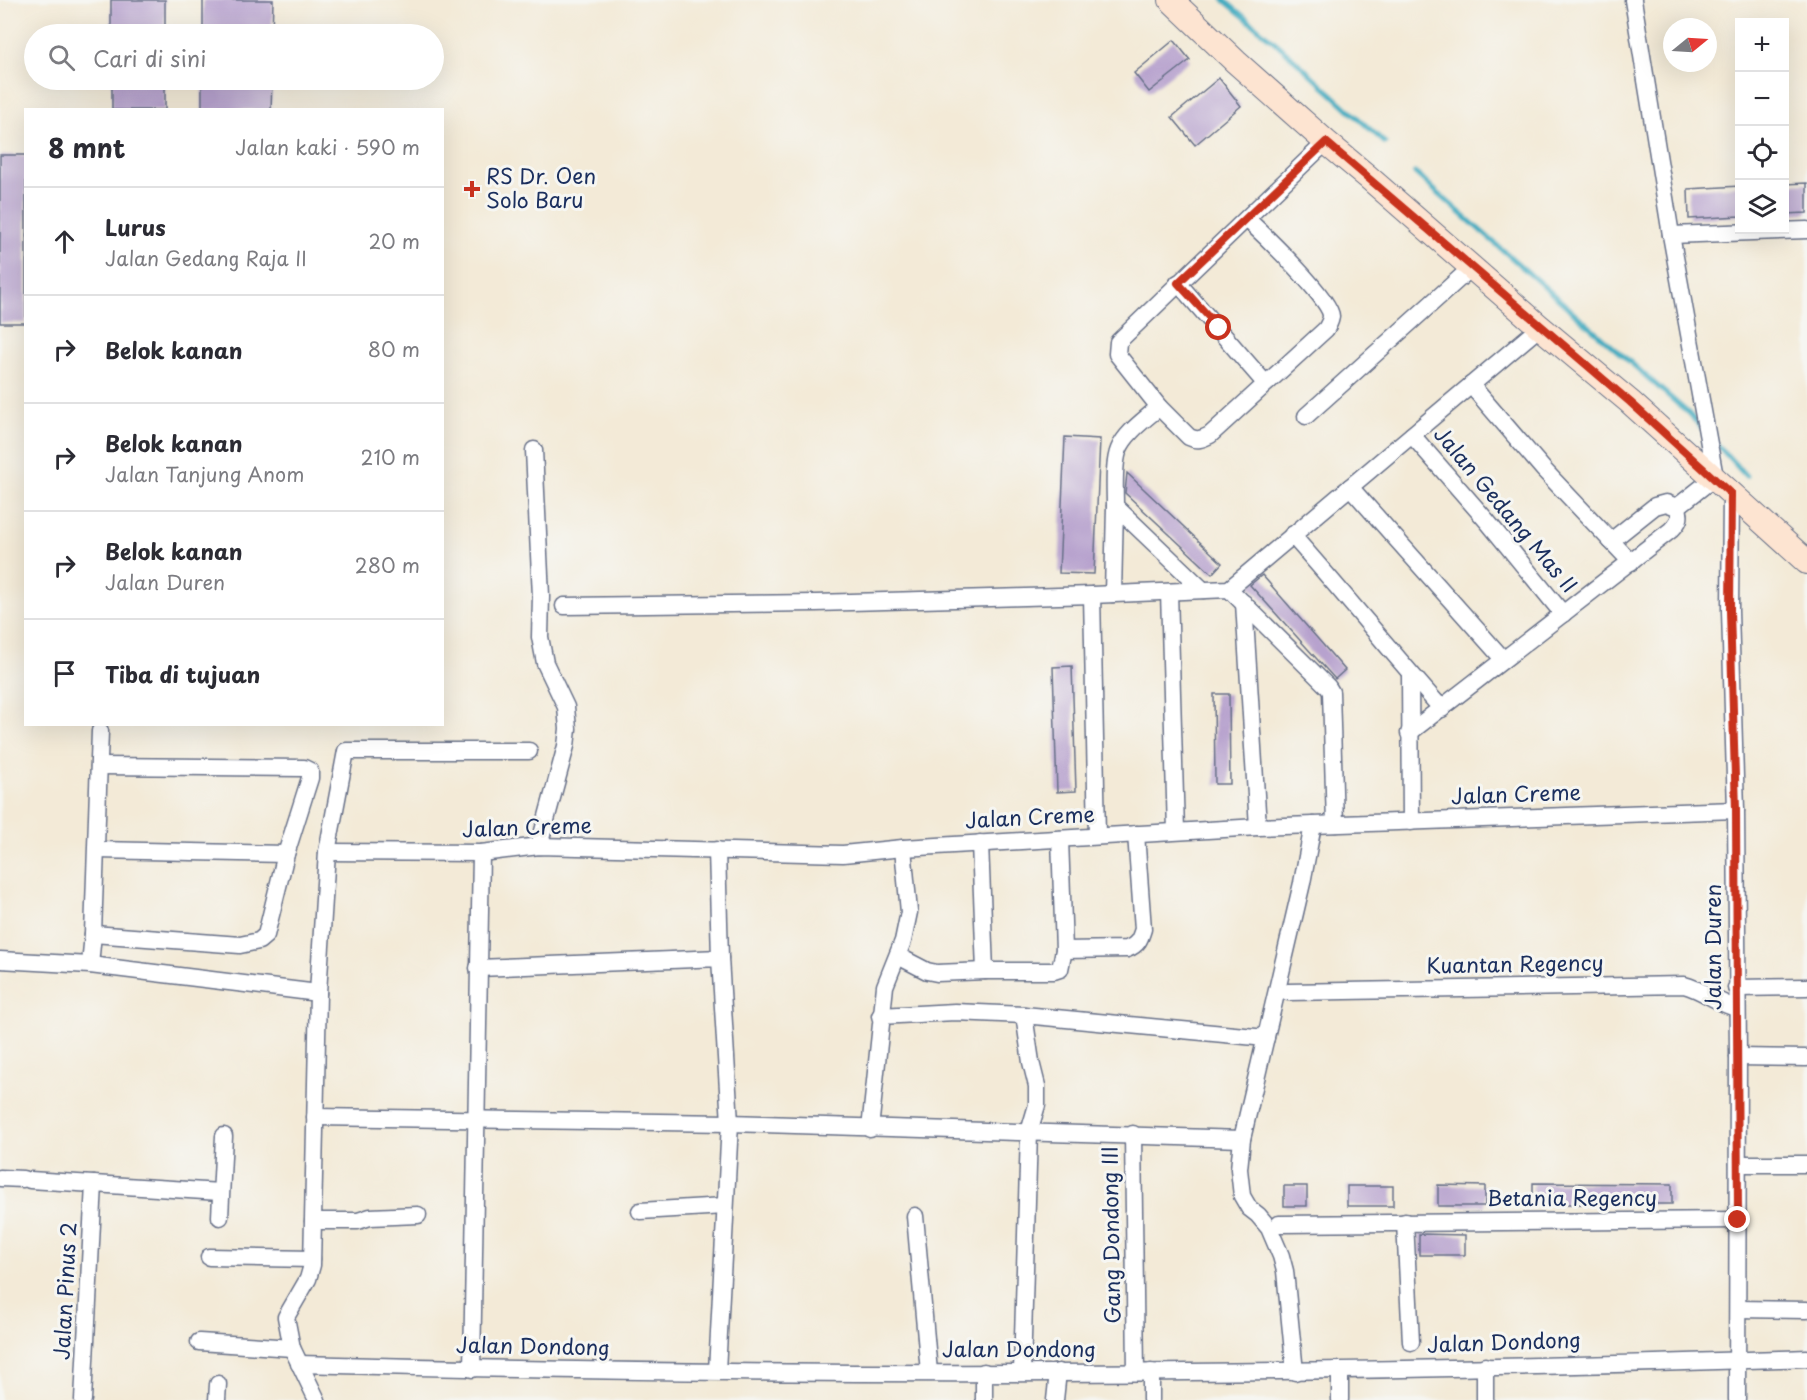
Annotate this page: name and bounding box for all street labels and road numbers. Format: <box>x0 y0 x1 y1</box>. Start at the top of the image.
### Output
street label: Jalan Gedang Mas II <box>1427 418 1586 599</box>
street label: Jalan Creme <box>1450 775 1581 811</box>
street label: Jalan Creme <box>964 797 1096 835</box>
street label: Jalan Creme <box>461 808 592 844</box>
street label: Jalan Duren <box>1696 884 1728 1010</box>
street label: Kuantan Regency <box>1426 945 1604 981</box>
street label: Gang Dondong III <box>1092 1146 1128 1324</box>
street label: Betania Regency <box>1487 1181 1657 1213</box>
street label: Jalan Pinus 2 <box>44 1221 84 1361</box>
street label: Jalan Dondong <box>1426 1322 1582 1360</box>
street label: Jalan Dondong <box>456 1328 610 1362</box>
street label: Jalan Dondong <box>942 1332 1096 1364</box>

